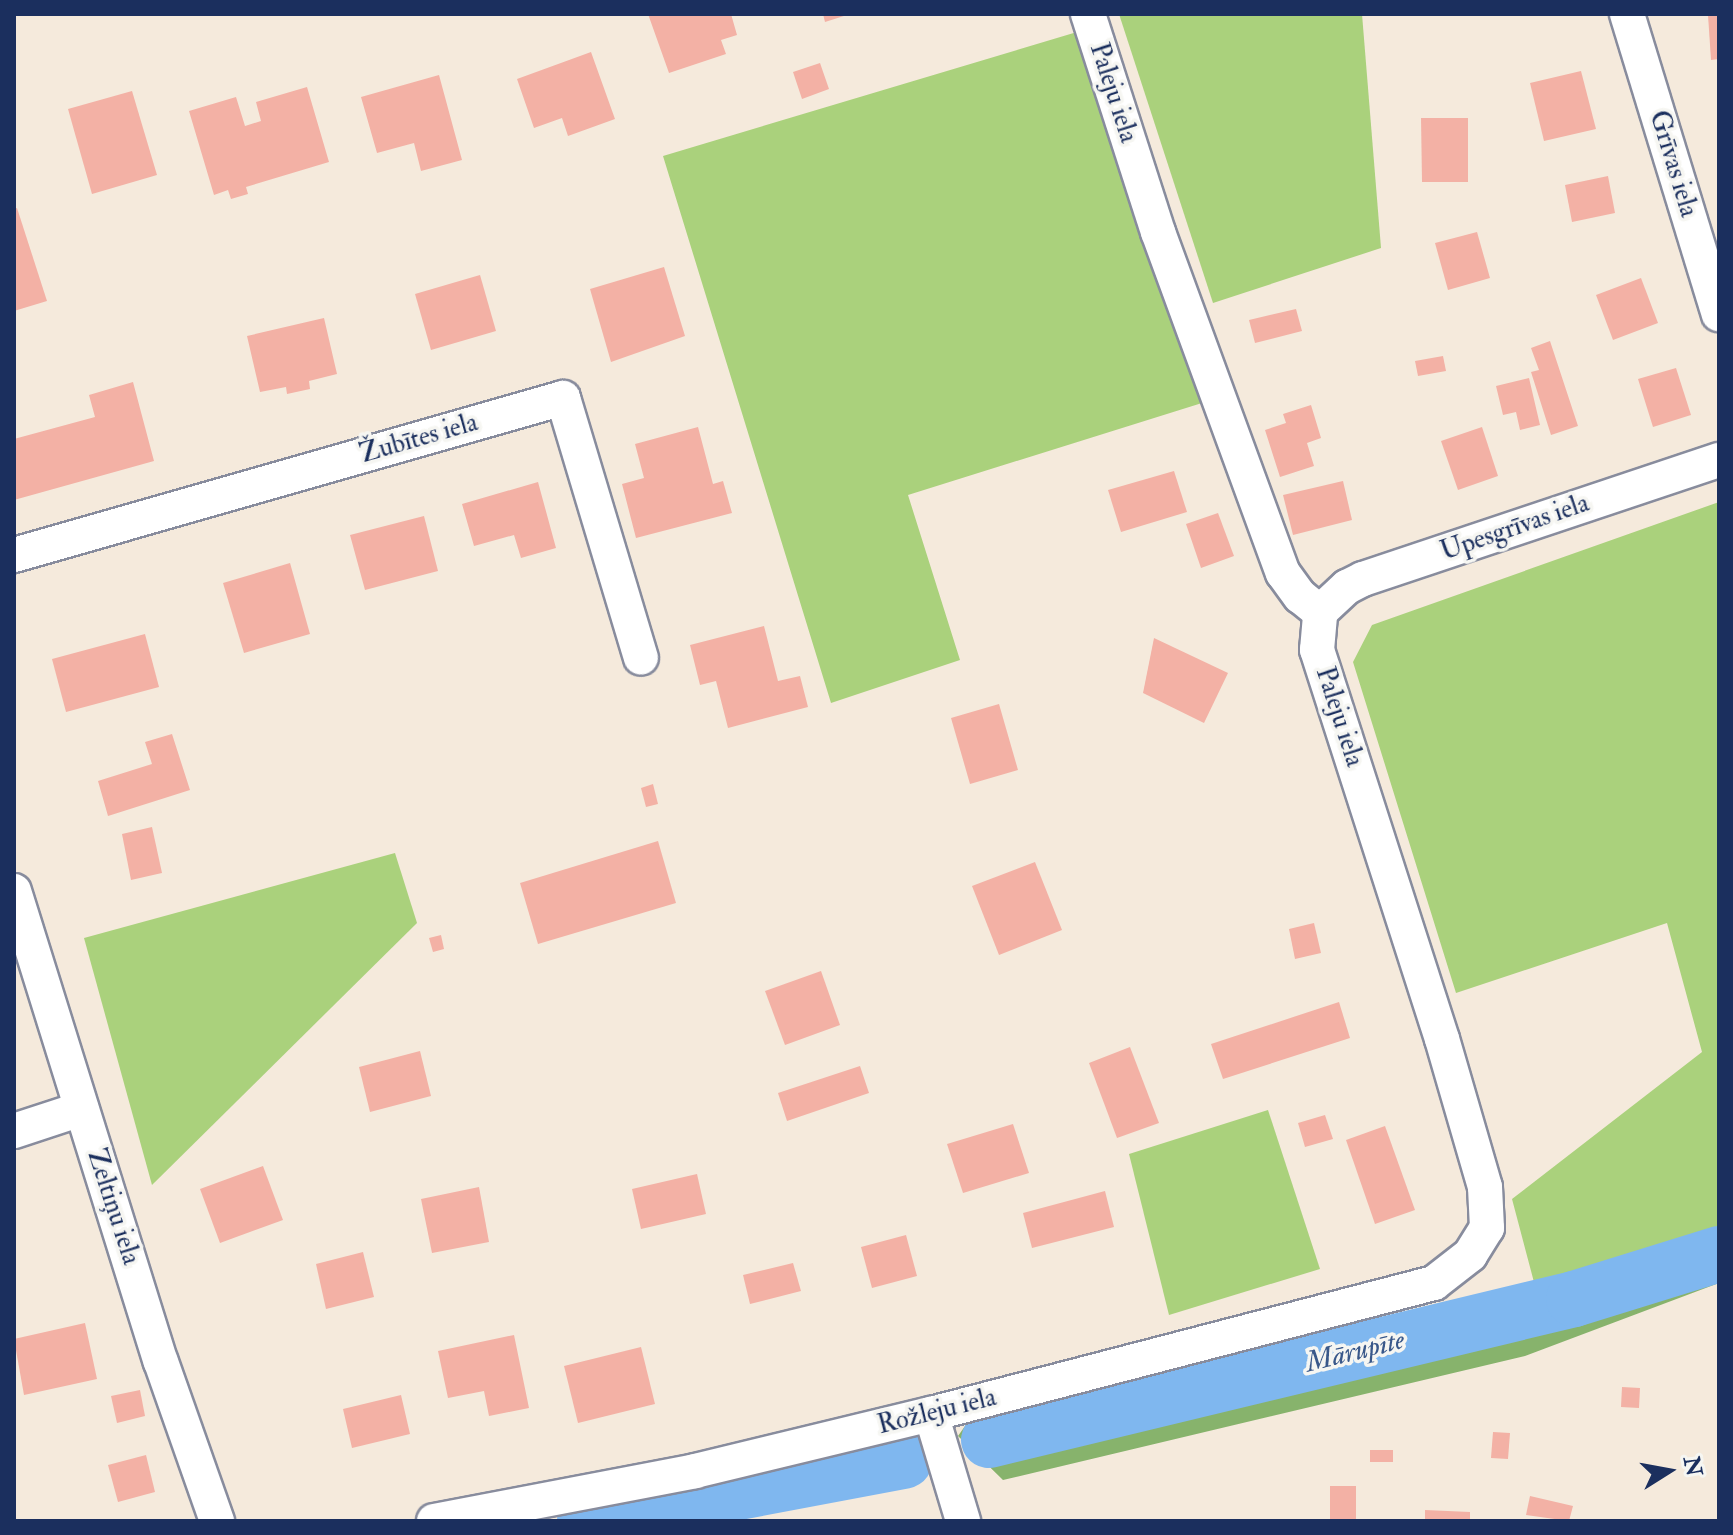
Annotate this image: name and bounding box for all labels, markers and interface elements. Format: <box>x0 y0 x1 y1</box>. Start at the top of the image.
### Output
street label: Paleju iela <box>1082 39 1144 147</box>
street label: Grīvas iela <box>1642 107 1704 221</box>
street label: Žubītes iela <box>357 407 481 471</box>
street label: Upesgrīvas iela <box>1437 488 1593 568</box>
street label: Paleju iela <box>1308 663 1370 771</box>
street label: Zeltiņu iela <box>80 1145 146 1269</box>
water label: Mārupīte <box>1302 1324 1408 1380</box>
street label: Rožleju iela <box>875 1382 999 1442</box>
north arrow <box>1629 1431 1709 1511</box>
text: N <box>1677 1454 1708 1479</box>

